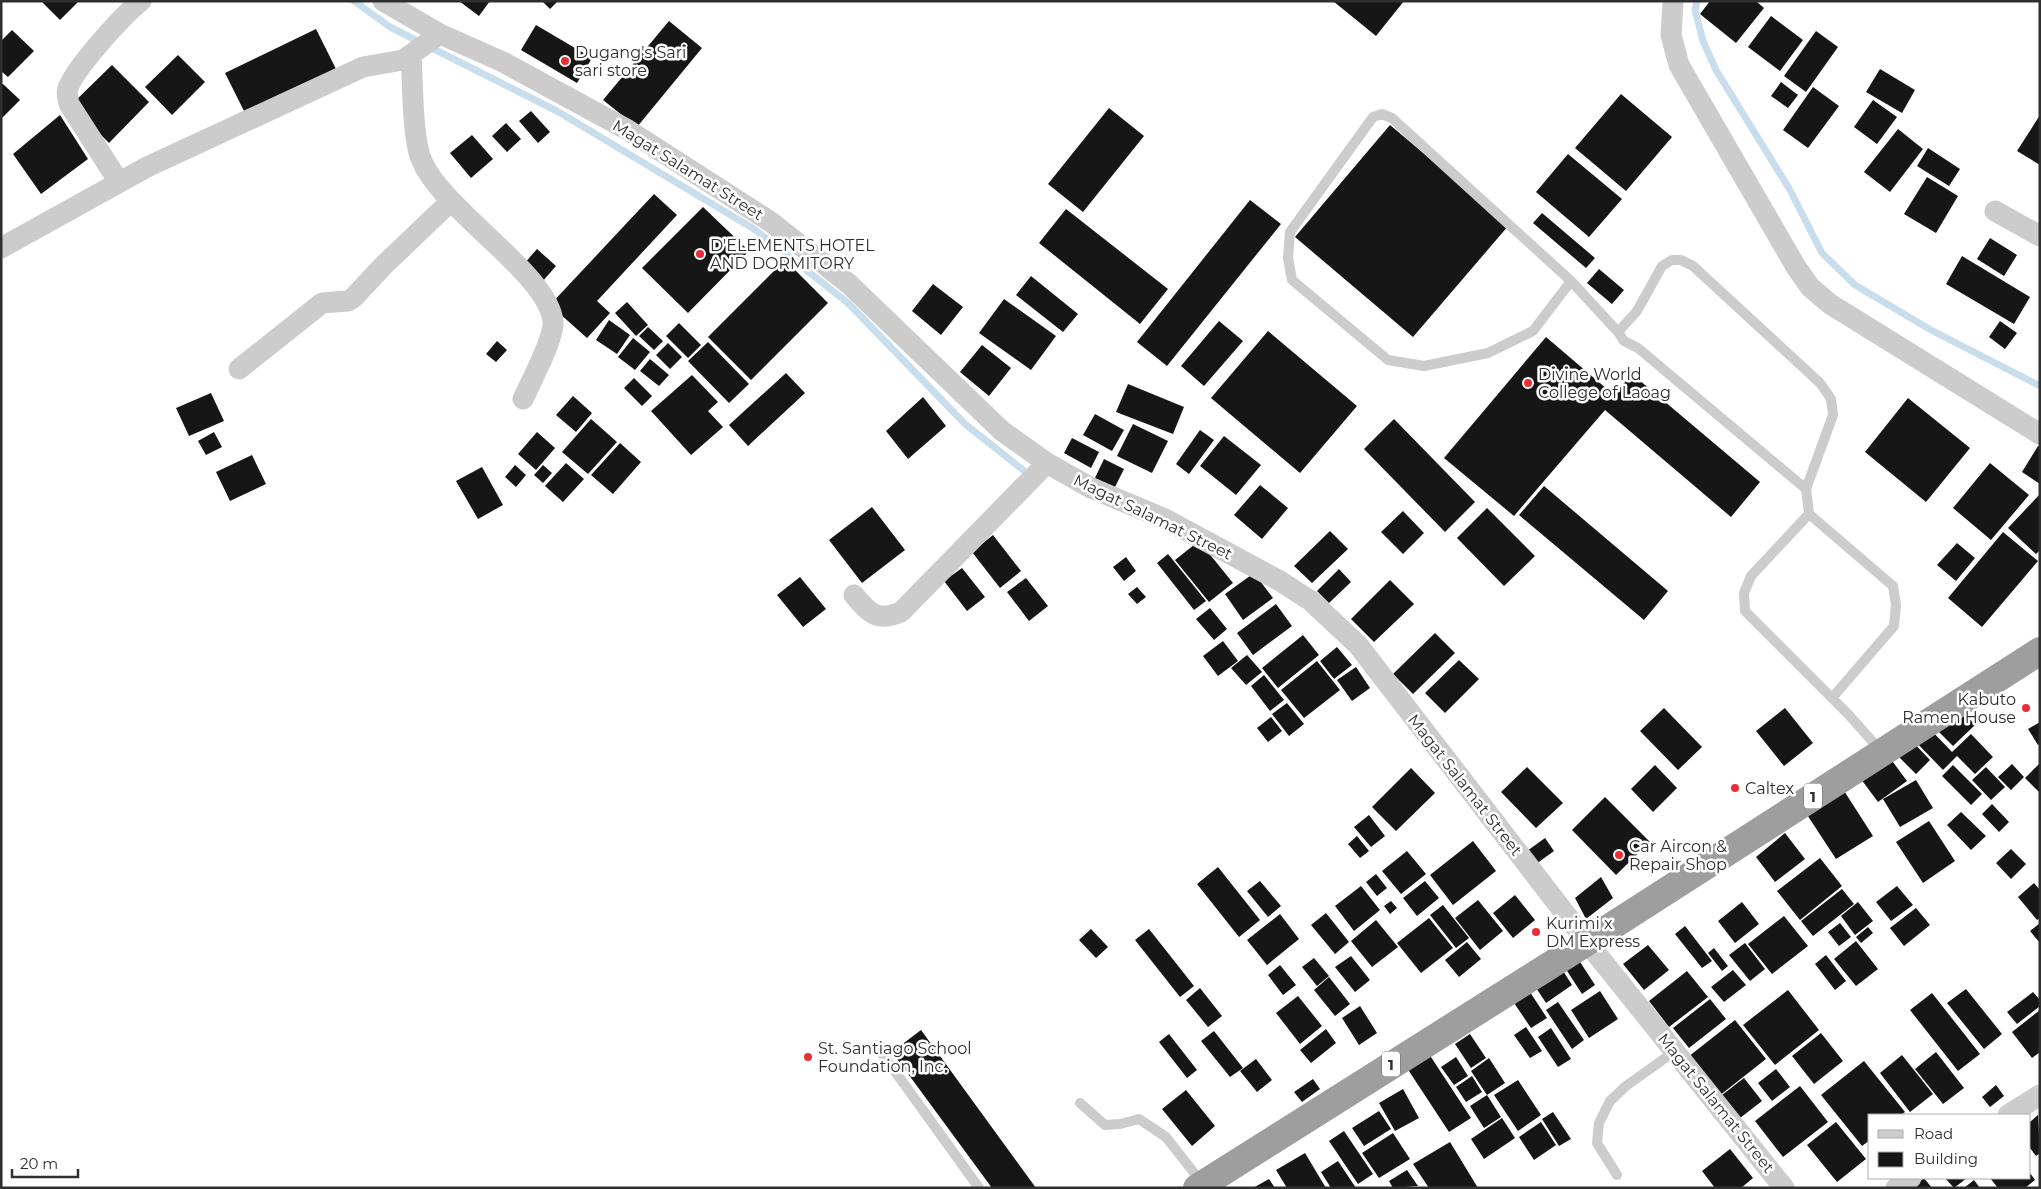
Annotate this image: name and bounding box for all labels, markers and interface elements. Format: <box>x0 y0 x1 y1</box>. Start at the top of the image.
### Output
place label: Dugang's Sari sari store <box>575 43 686 80</box>
marker: Dugang's Sari sari store <box>559 55 571 67</box>
street label: Magat Salamat Street <box>609 116 767 225</box>
place label: D'ELEMENTS HOTEL AND DORMITORY <box>710 236 875 273</box>
marker: D'ELEMENTS HOTEL AND DORMITORY <box>694 248 706 260</box>
place label: Divine World College of Laoag <box>1538 365 1671 402</box>
marker: Divine World College of Laoag <box>1522 377 1534 389</box>
street label: Magat Salamat Street <box>1070 470 1236 564</box>
place label: Kabuto Ramen House <box>1902 690 2016 727</box>
marker: Kabuto Ramen House <box>2020 702 2032 714</box>
street label: Magat Salamat Street <box>1404 710 1526 860</box>
place label: Caltex <box>1745 779 1794 798</box>
marker: Caltex <box>1729 782 1741 794</box>
road number: 1 <box>1804 784 1822 808</box>
place label: Car Aircon & Repair Shop <box>1629 837 1727 874</box>
marker: Car Aircon & Repair Shop <box>1613 849 1625 861</box>
place label: Kurimi x DM Express <box>1546 914 1640 951</box>
marker: Kurimi x DM Express <box>1530 926 1542 938</box>
street label: Magat Salamat Street <box>1654 1029 1779 1177</box>
place label: St. Santiago School Foundation, Inc. <box>818 1039 972 1076</box>
marker: St. Santiago School Foundation, Inc. <box>802 1051 814 1063</box>
road number: 1 <box>1382 1052 1400 1076</box>
legend <box>1868 1114 2031 1179</box>
text: Road <box>1914 1124 1953 1143</box>
scale bar <box>12 1146 79 1178</box>
text: Building <box>1914 1149 1978 1168</box>
text: 20 m <box>20 1154 58 1173</box>

